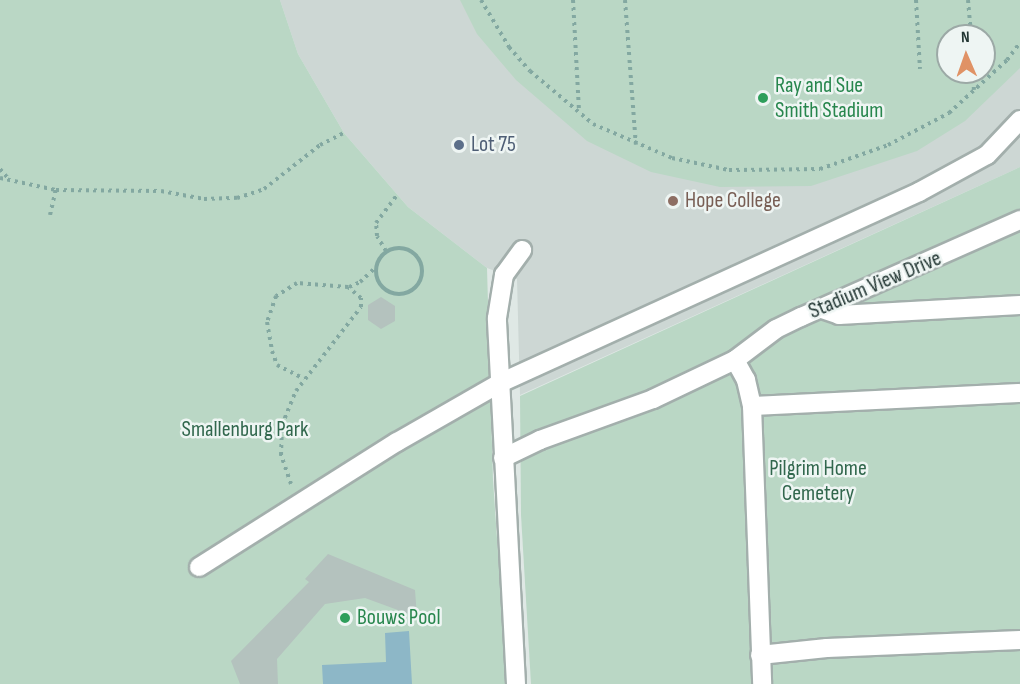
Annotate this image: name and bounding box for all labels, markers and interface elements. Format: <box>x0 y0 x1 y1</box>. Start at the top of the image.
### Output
north arrow <box>936 24 996 84</box>
text: N <box>961 28 970 47</box>
place label: Ray and Sue Smith Stadium <box>775 72 883 124</box>
marker: Ray and Sue Smith Stadium <box>756 91 770 105</box>
place label: Lot 75 <box>471 132 516 158</box>
marker: Lot 75 <box>452 138 466 152</box>
place label: Hope College <box>685 188 781 214</box>
marker: Hope College <box>666 194 680 208</box>
street label: Stadium View Drive <box>805 245 945 325</box>
park label: Smallenburg Park <box>182 417 308 443</box>
park label: Pilgrim Home Cemetery <box>769 455 867 506</box>
place label: Bouws Pool <box>357 605 440 631</box>
marker: Bouws Pool <box>338 611 352 625</box>

